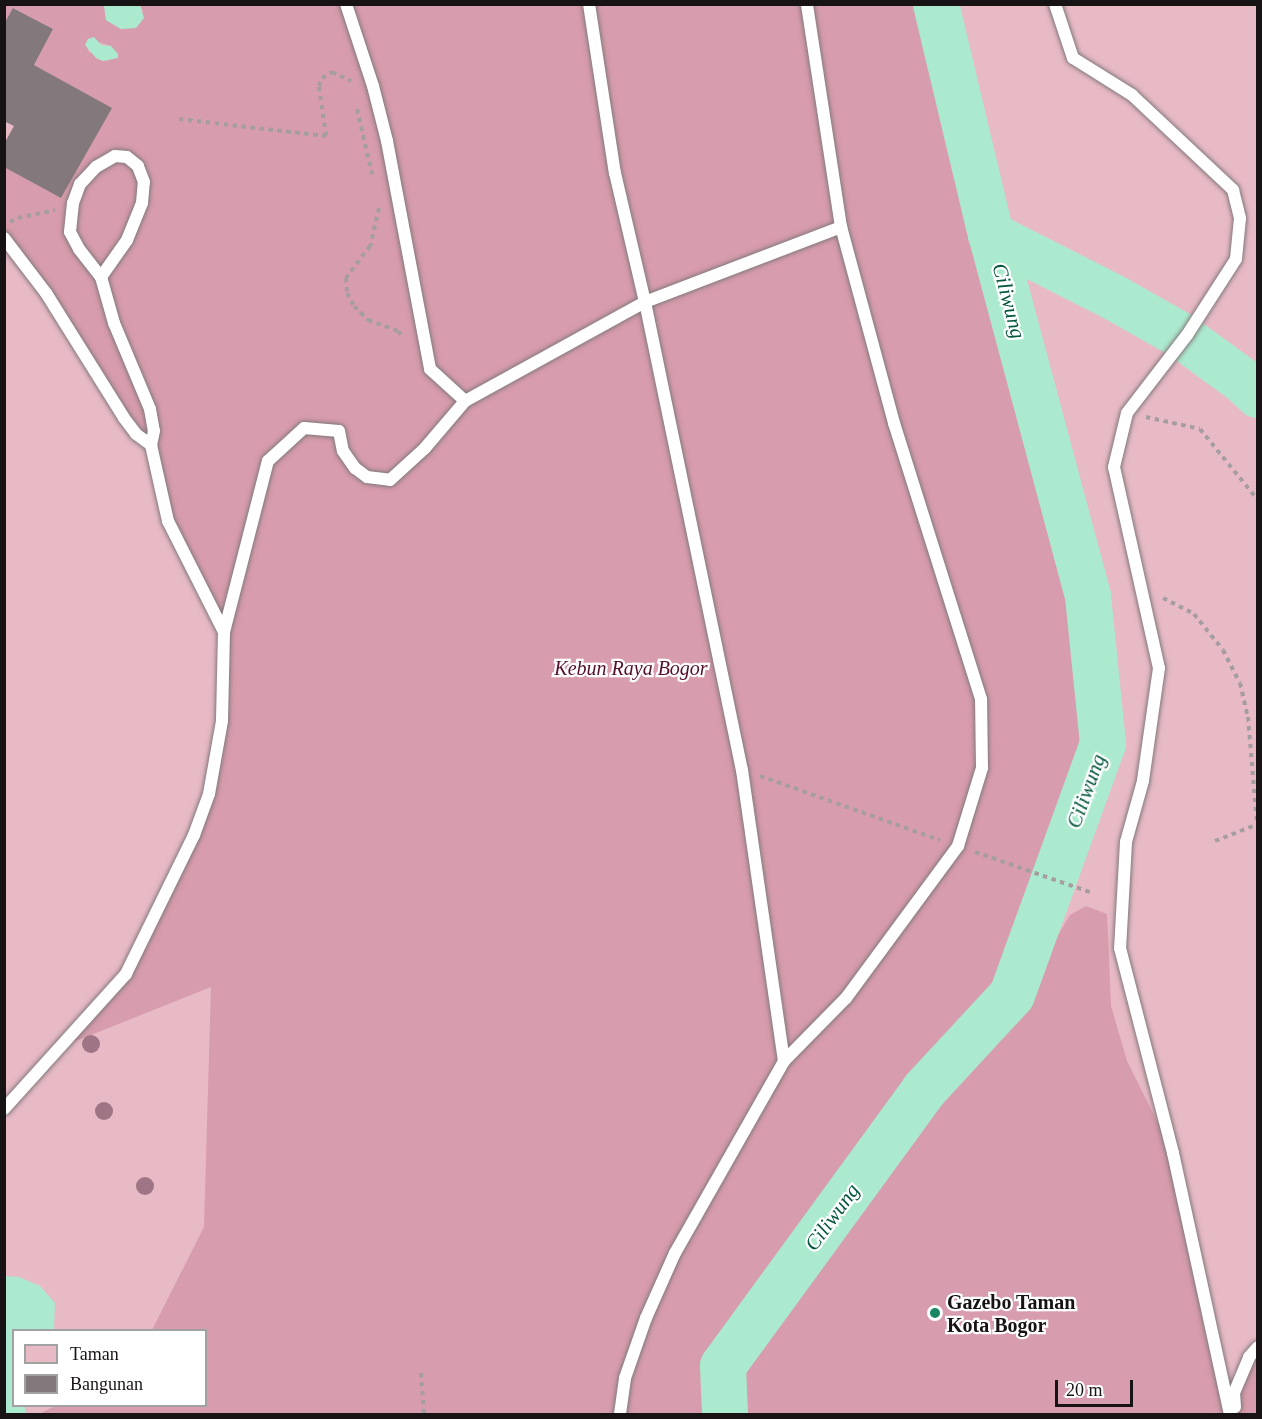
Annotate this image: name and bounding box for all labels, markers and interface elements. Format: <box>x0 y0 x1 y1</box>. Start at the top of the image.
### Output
water label: Ciliwung <box>987 261 1031 341</box>
park label: Kebun Raya Bogor <box>554 656 708 680</box>
water label: Ciliwung <box>1061 751 1111 831</box>
water label: Ciliwung <box>799 1178 865 1256</box>
place label: Gazebo Taman Kota Bogor <box>947 1290 1076 1337</box>
marker: Gazebo Taman Kota Bogor <box>928 1306 942 1320</box>
legend <box>12 1329 207 1407</box>
text: Taman <box>70 1344 119 1364</box>
scale bar <box>1058 1368 1136 1406</box>
text: Bangunan <box>70 1374 143 1394</box>
text: 20 m <box>1066 1380 1103 1400</box>

